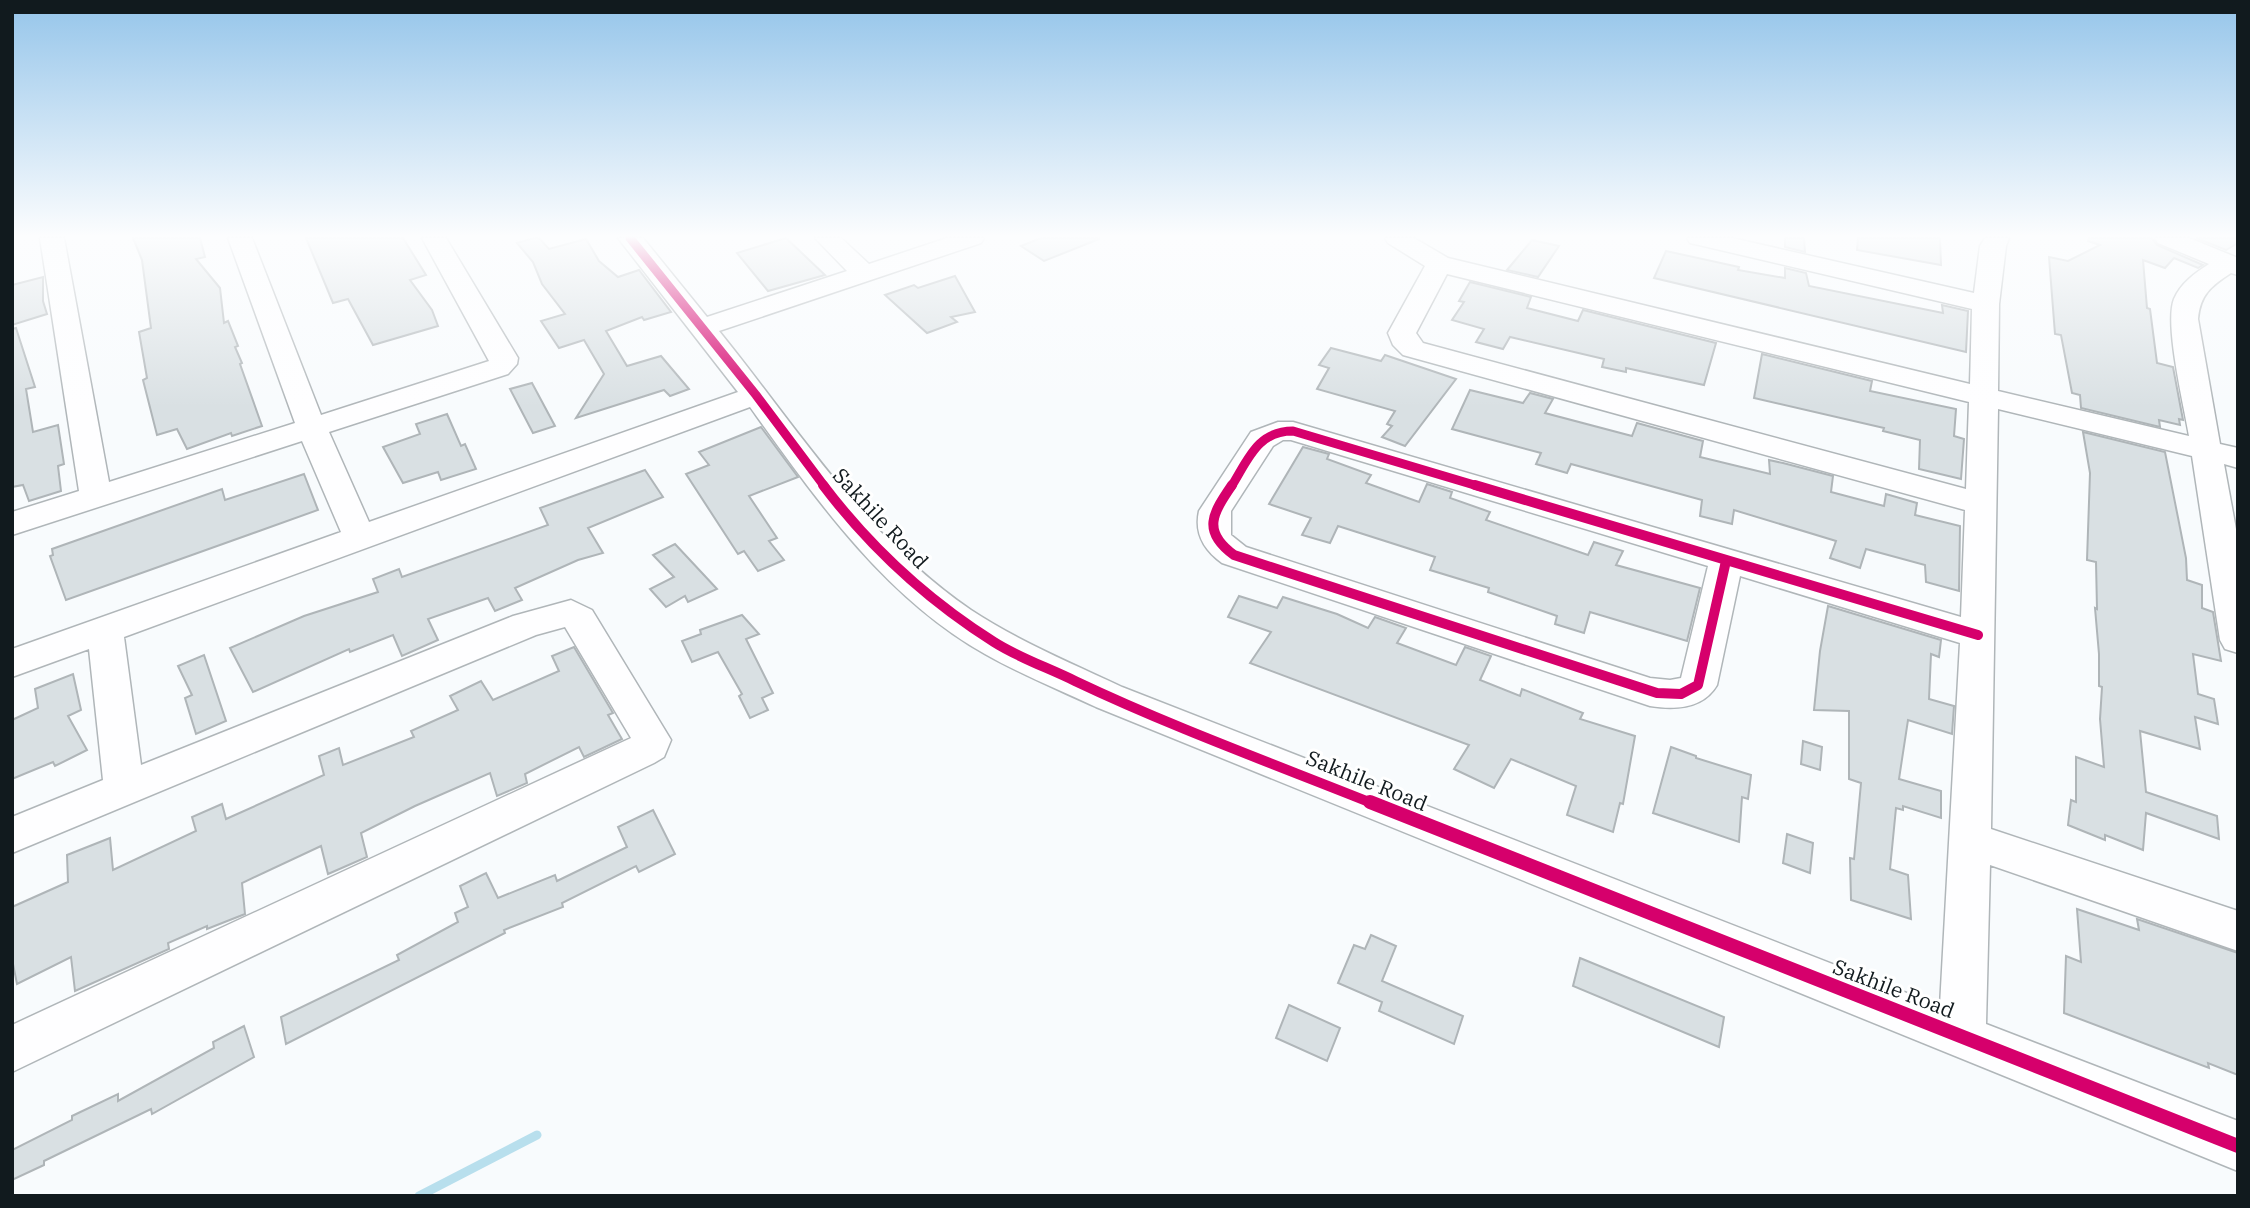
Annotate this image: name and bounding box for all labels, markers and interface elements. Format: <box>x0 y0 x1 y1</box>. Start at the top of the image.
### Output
street label: Sakhile Road <box>827 462 935 575</box>
street label: Sakhile Road <box>1302 743 1432 817</box>
street label: Sakhile Road <box>1829 952 1959 1024</box>

